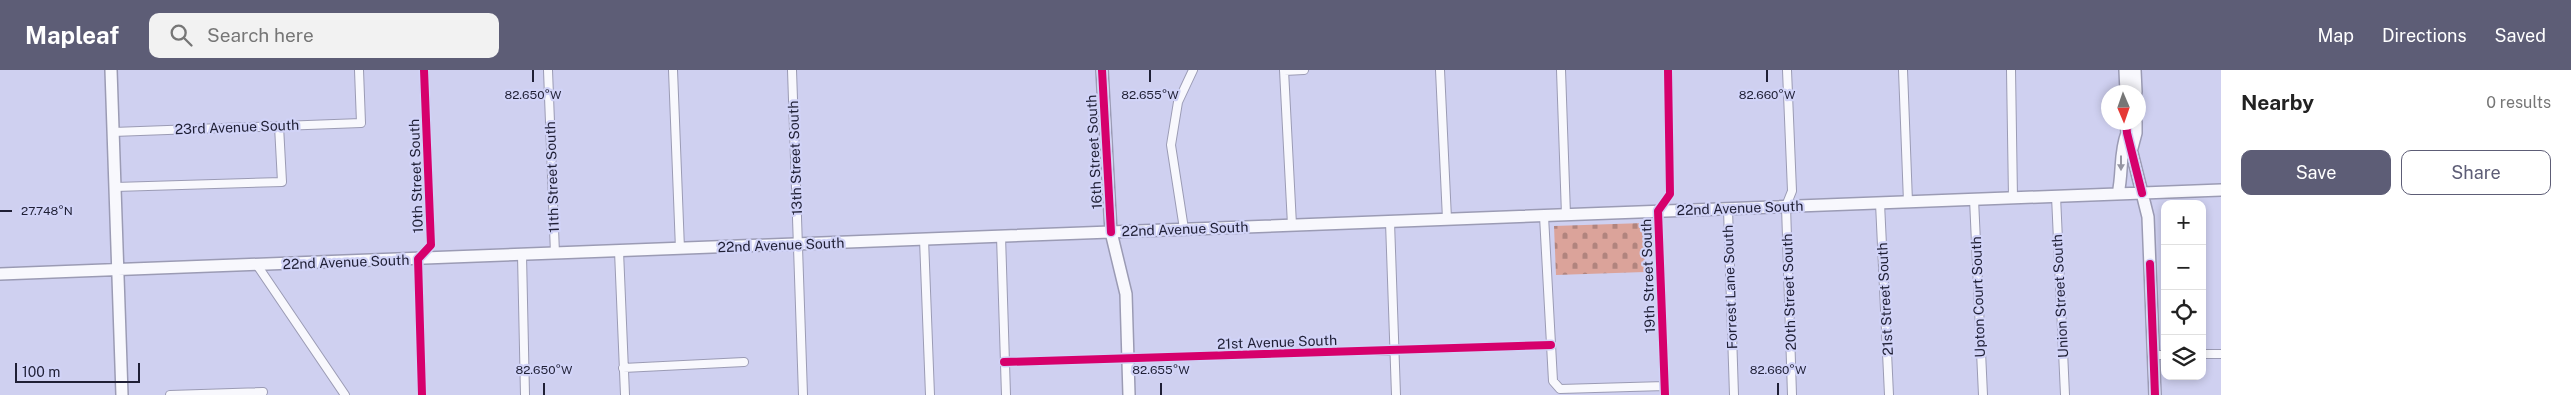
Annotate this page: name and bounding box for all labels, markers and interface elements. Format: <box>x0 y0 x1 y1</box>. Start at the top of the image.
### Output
search box <box>149 13 499 58</box>
text: Mapleaf <box>25 21 119 49</box>
icon: search <box>167 21 195 49</box>
text: Search here <box>207 24 314 46</box>
text: Map <box>2317 25 2354 46</box>
text: Directions <box>2382 25 2467 46</box>
text: Saved <box>2495 25 2546 46</box>
north arrow <box>2101 85 2146 130</box>
text: 82.650°W <box>504 88 562 102</box>
text: 82.655°W <box>1121 88 1179 102</box>
text: 82.660°W <box>1739 88 1796 102</box>
text: Nearby <box>2241 90 2314 115</box>
text: 0 results <box>2486 93 2551 112</box>
street label: 16th Street South <box>1083 94 1105 210</box>
street label: 13th Street South <box>785 100 805 216</box>
street label: 23rd Avenue South <box>174 117 300 137</box>
street label: 10th Street South <box>406 119 426 233</box>
street label: 11th Street South <box>542 121 562 233</box>
button: Save <box>2241 150 2391 195</box>
button: Share <box>2401 150 2551 195</box>
one-way arrow <box>2117 155 2125 171</box>
street label: 22nd Avenue South <box>1676 198 1804 218</box>
map controls <box>2161 200 2206 380</box>
button: + <box>2161 200 2206 245</box>
text: 27.748°N <box>21 204 73 218</box>
street label: 19th Street South <box>1638 218 1658 334</box>
street label: 22nd Avenue South <box>1121 219 1249 239</box>
street label: Forrest Lane South <box>1720 225 1740 349</box>
street label: 20th Street South <box>1779 233 1799 351</box>
street label: Union Street South <box>2049 234 2071 358</box>
street label: 22nd Avenue South <box>717 235 845 255</box>
street label: Upton Court South <box>1968 236 1988 358</box>
street label: 21st Street South <box>1874 242 1896 356</box>
button: − <box>2161 245 2206 290</box>
street label: 22nd Avenue South <box>282 252 410 272</box>
button: locate <box>2161 290 2206 335</box>
street label: 21st Avenue South <box>1217 332 1337 352</box>
button: layers <box>2161 335 2206 380</box>
scale bar <box>15 360 140 383</box>
text: 82.650°W <box>515 363 573 377</box>
text: 82.655°W <box>1132 363 1190 377</box>
text: 82.660°W <box>1750 363 1807 377</box>
text: 100 m <box>22 364 60 380</box>

